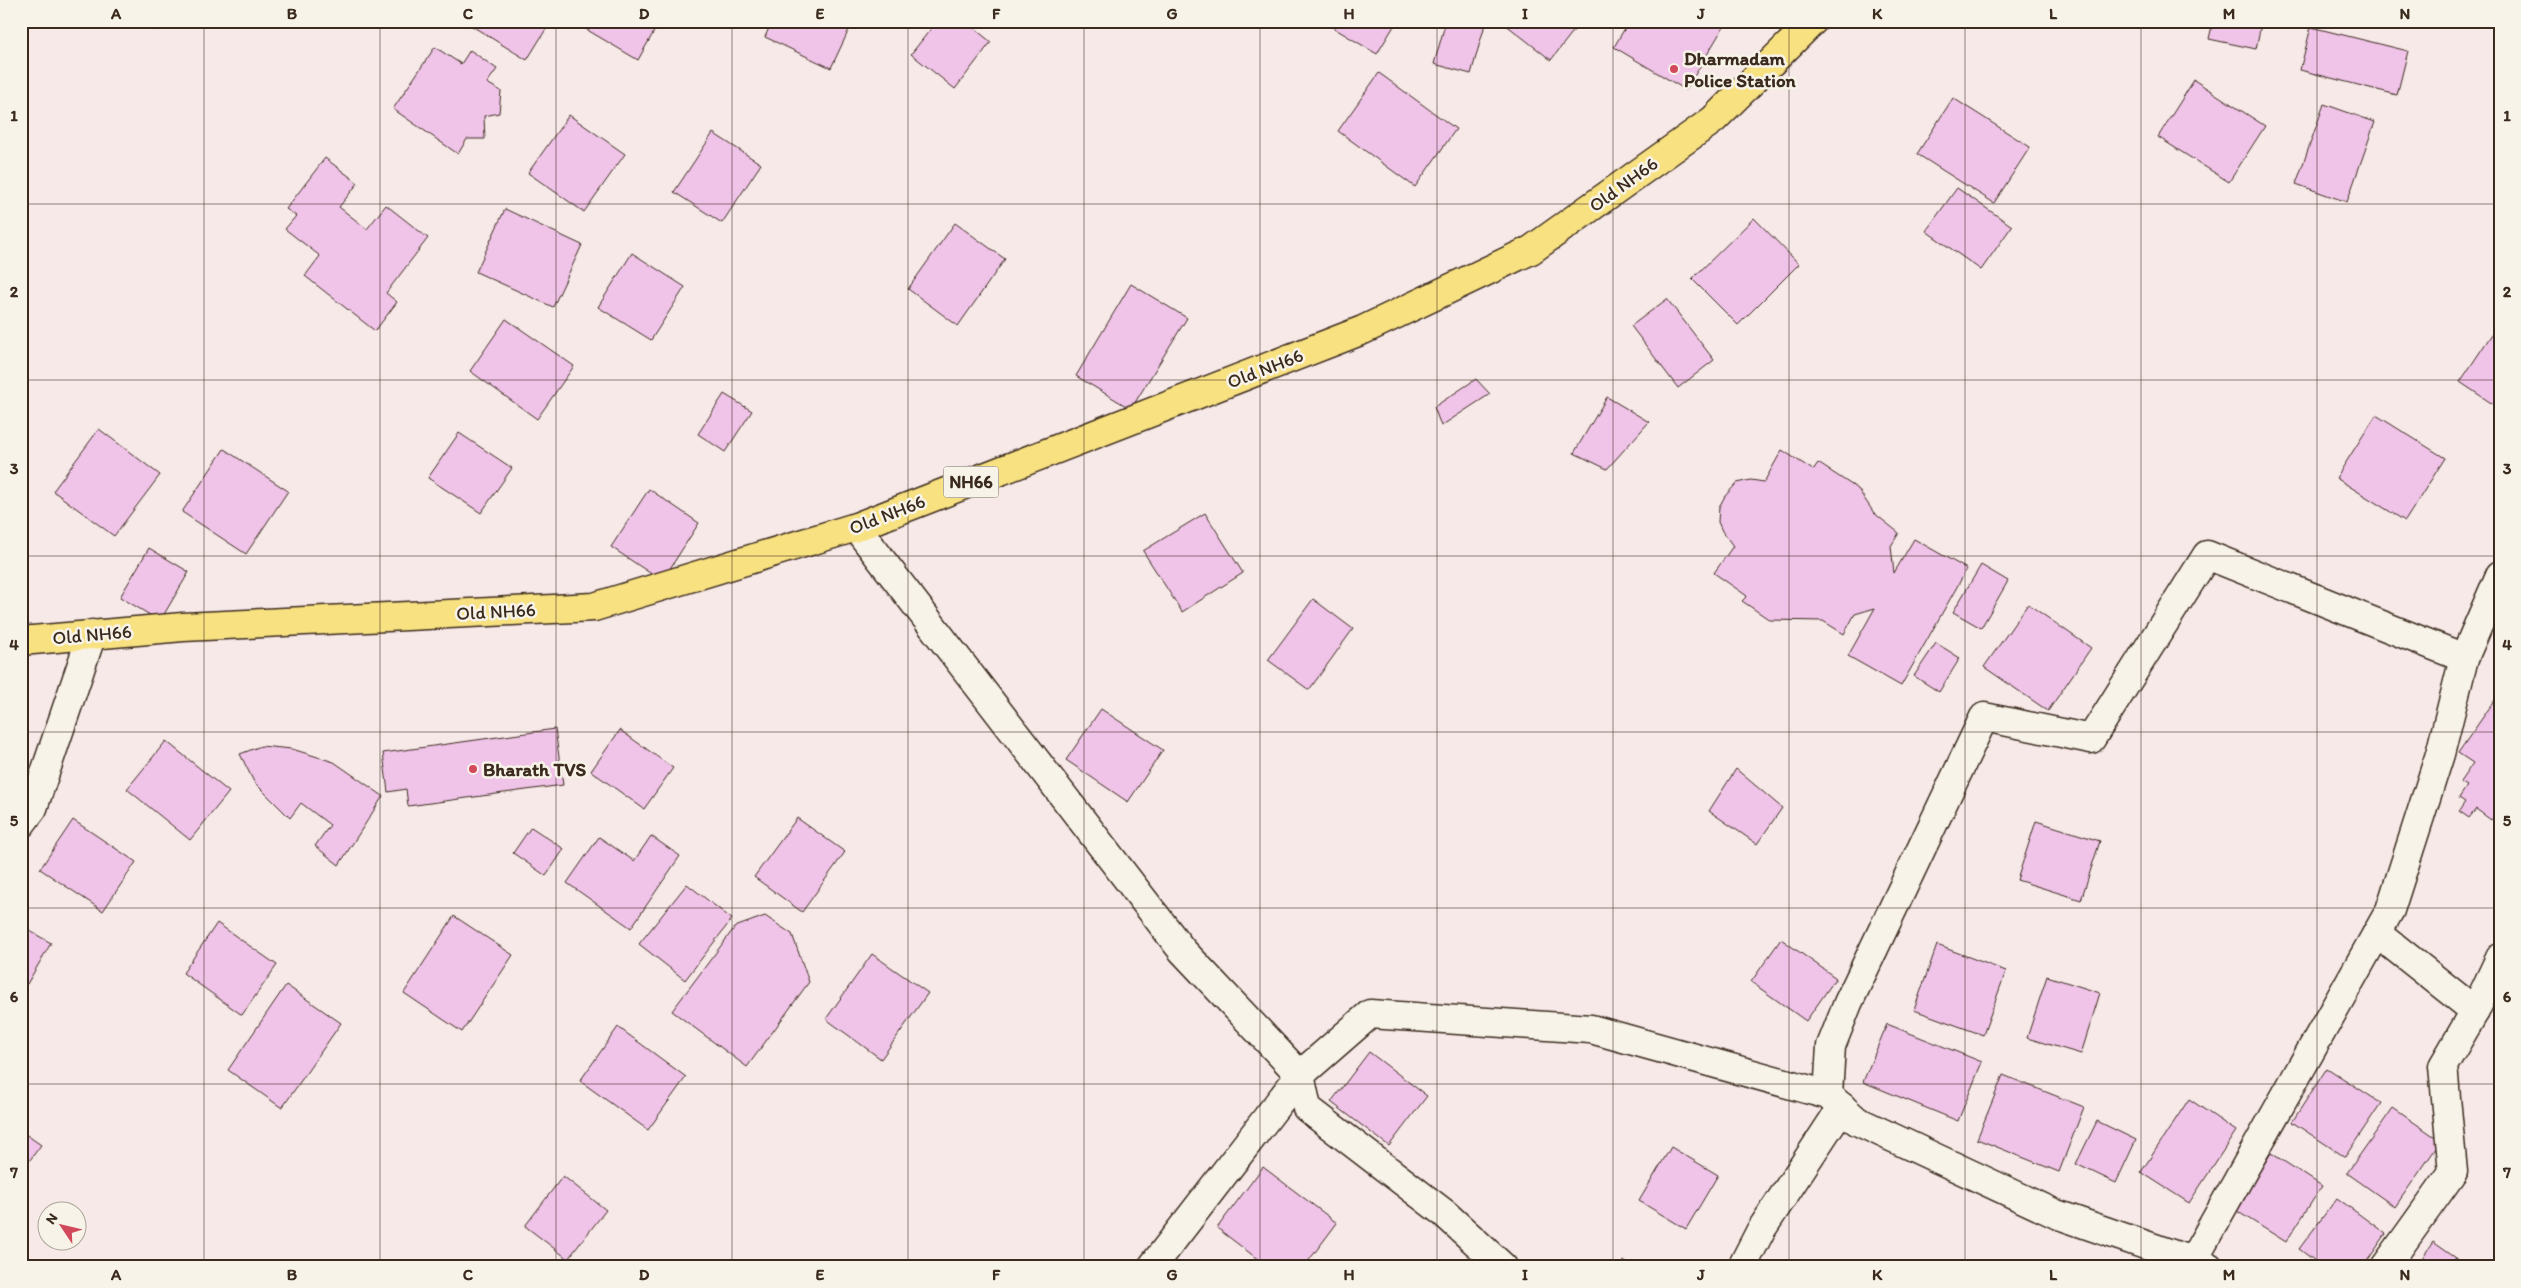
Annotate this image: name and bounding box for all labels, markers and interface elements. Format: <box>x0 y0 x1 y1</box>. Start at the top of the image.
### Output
text: A <box>110 4 122 23</box>
text: B <box>287 4 298 23</box>
text: C <box>463 4 474 23</box>
text: D <box>639 4 650 23</box>
text: E <box>816 4 825 23</box>
text: F <box>992 4 1001 23</box>
text: G <box>1166 4 1178 23</box>
text: H <box>1343 4 1355 23</box>
text: I <box>1522 4 1528 23</box>
text: J <box>1696 4 1705 23</box>
text: K <box>1872 4 1883 23</box>
text: L <box>2049 4 2058 23</box>
text: M <box>2223 4 2235 23</box>
text: N <box>2400 4 2410 23</box>
place label: Dharmadam Police Station <box>1684 47 1797 92</box>
marker: Dharmadam Police Station <box>1668 63 1680 75</box>
text: 1 <box>10 106 18 125</box>
text: 1 <box>2503 106 2511 125</box>
street label: Old NH66 <box>1584 152 1662 217</box>
text: 2 <box>10 282 19 301</box>
text: 2 <box>2503 282 2512 301</box>
street label: Old NH66 <box>1224 343 1306 393</box>
text: 3 <box>10 459 19 478</box>
text: 3 <box>2503 459 2512 478</box>
road number: NH66 <box>944 467 998 498</box>
street label: Old NH66 <box>846 489 928 539</box>
street label: Old NH66 <box>456 598 536 625</box>
street label: Old NH66 <box>51 620 133 649</box>
text: 4 <box>9 635 19 654</box>
text: 4 <box>2502 635 2512 654</box>
place label: Bharath TVS <box>483 758 586 781</box>
marker: Bharath TVS <box>467 763 479 775</box>
text: 5 <box>10 811 19 830</box>
text: 5 <box>2503 811 2512 830</box>
text: 6 <box>10 987 19 1006</box>
text: 6 <box>2503 987 2512 1006</box>
text: 7 <box>9 1163 18 1182</box>
text: 7 <box>2502 1163 2511 1182</box>
north arrow <box>38 1200 88 1250</box>
text: N <box>42 1210 61 1228</box>
text: A <box>110 1265 122 1284</box>
text: B <box>287 1265 298 1284</box>
text: C <box>463 1265 474 1284</box>
text: D <box>639 1265 650 1284</box>
text: E <box>816 1265 825 1284</box>
text: F <box>992 1265 1001 1284</box>
text: G <box>1166 1265 1178 1284</box>
text: H <box>1343 1265 1355 1284</box>
text: I <box>1522 1265 1528 1284</box>
text: J <box>1696 1265 1705 1284</box>
text: K <box>1872 1265 1883 1284</box>
text: L <box>2049 1265 2058 1284</box>
text: M <box>2223 1265 2235 1284</box>
text: N <box>2400 1265 2410 1284</box>

